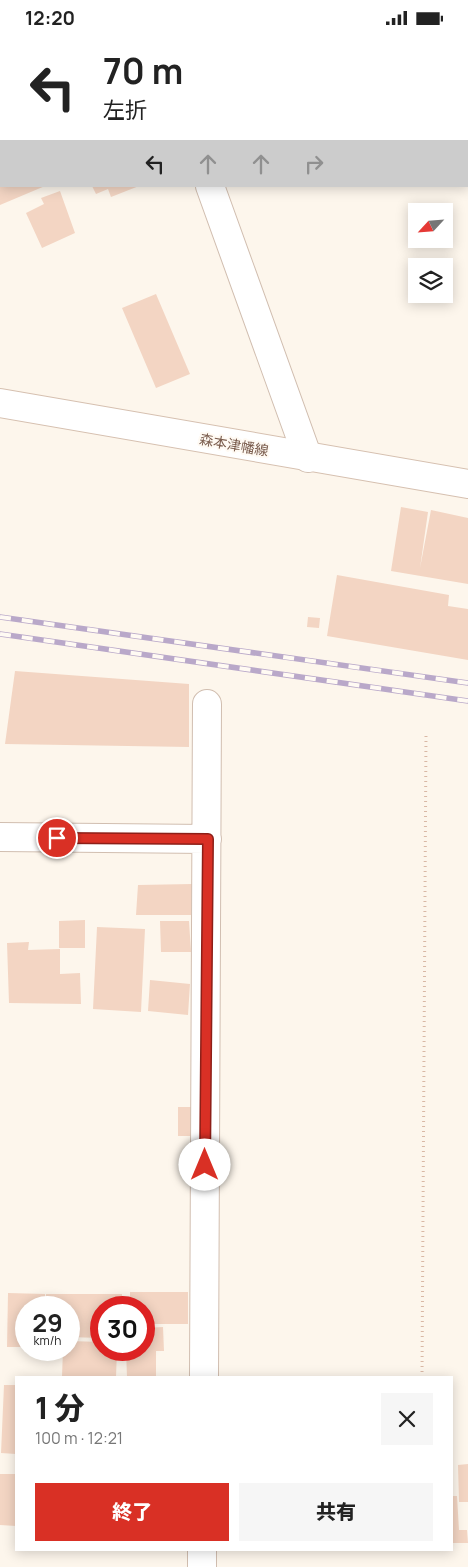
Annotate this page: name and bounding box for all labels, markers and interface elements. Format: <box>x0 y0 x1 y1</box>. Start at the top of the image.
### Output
text: 12:20 <box>25 5 75 31</box>
text: 70 m <box>103 47 183 95</box>
icon: left <box>20 55 85 120</box>
text: 左折 <box>103 95 147 125</box>
icon: left <box>141 150 169 178</box>
icon: ahead <box>194 150 222 178</box>
icon: ahead <box>247 150 275 178</box>
icon: right <box>300 150 328 178</box>
north arrow <box>408 203 452 247</box>
map controls <box>408 203 453 303</box>
button: layers <box>408 258 453 303</box>
street label: 森本津幡線 <box>198 429 270 460</box>
pin <box>36 817 78 859</box>
icon: arrive <box>43 824 71 852</box>
position arrow <box>178 1138 230 1190</box>
speed limit sign: 30 <box>90 1296 155 1361</box>
text: 29 <box>32 1305 63 1340</box>
text: km/h <box>34 1332 61 1349</box>
text: 1 分 <box>35 1387 85 1428</box>
button: close <box>381 1393 433 1445</box>
text: 100 m · 12:21 <box>35 1427 123 1449</box>
button: 終了 <box>35 1483 229 1541</box>
button: 共有 <box>239 1483 433 1541</box>

